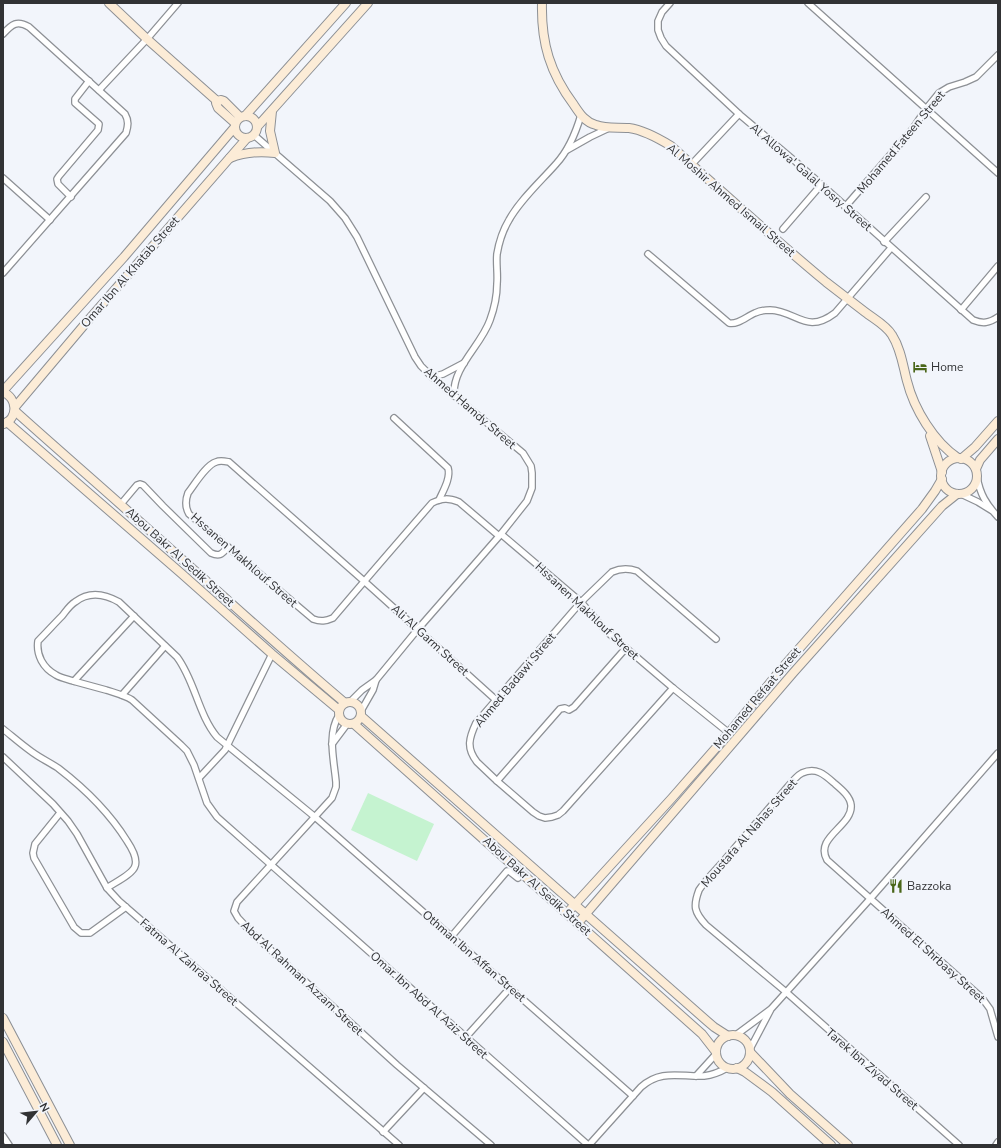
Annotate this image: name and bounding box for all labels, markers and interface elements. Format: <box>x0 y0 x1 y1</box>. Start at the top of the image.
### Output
street label: Mohamed Fateen Street <box>853 87 949 197</box>
street label: Al Allowa' Galal Yosry Street <box>747 120 876 235</box>
street label: Al Moshir Ahmed Ismail Street <box>663 140 799 261</box>
street label: Omar Ibn Al Khatab Street <box>77 212 183 331</box>
hotel icon: Home <box>912 359 928 375</box>
place label: Home <box>931 359 963 375</box>
street label: Ahmed Hamdy Street <box>421 364 520 453</box>
street label: Abou Bakr Al Sedik Street <box>122 504 238 611</box>
street label: Hssanen Makhlouf Street <box>187 509 301 611</box>
street label: Hssanen Makhlouf Street <box>532 559 643 664</box>
street label: Ali Al Garm Street <box>388 601 473 680</box>
street label: Ahmed Badawi Street <box>471 629 560 731</box>
street label: Mohamed Refaat Street <box>710 643 805 752</box>
street label: Moustafa Al Nahas Street <box>697 775 801 891</box>
street label: Abou Bakr Al Sedik Street <box>479 833 595 940</box>
restaurant icon: Bazzoka <box>888 878 904 894</box>
place label: Bazzoka <box>907 878 951 894</box>
street label: Ahmed El Shrbasy Street <box>877 904 989 1007</box>
street label: Othman Ibn Affan Street <box>419 907 530 1006</box>
street label: Fatma Al Zahraa Street <box>137 915 242 1010</box>
street label: Abd Al Rahman Azzam Street <box>238 917 367 1039</box>
street label: Omar Ibn Abd Al Aziz Street <box>367 948 492 1063</box>
street label: Tarek Ibn Ziyad Street <box>822 1024 922 1114</box>
north arrow <box>16 1092 56 1132</box>
text: N <box>36 1100 53 1115</box>

